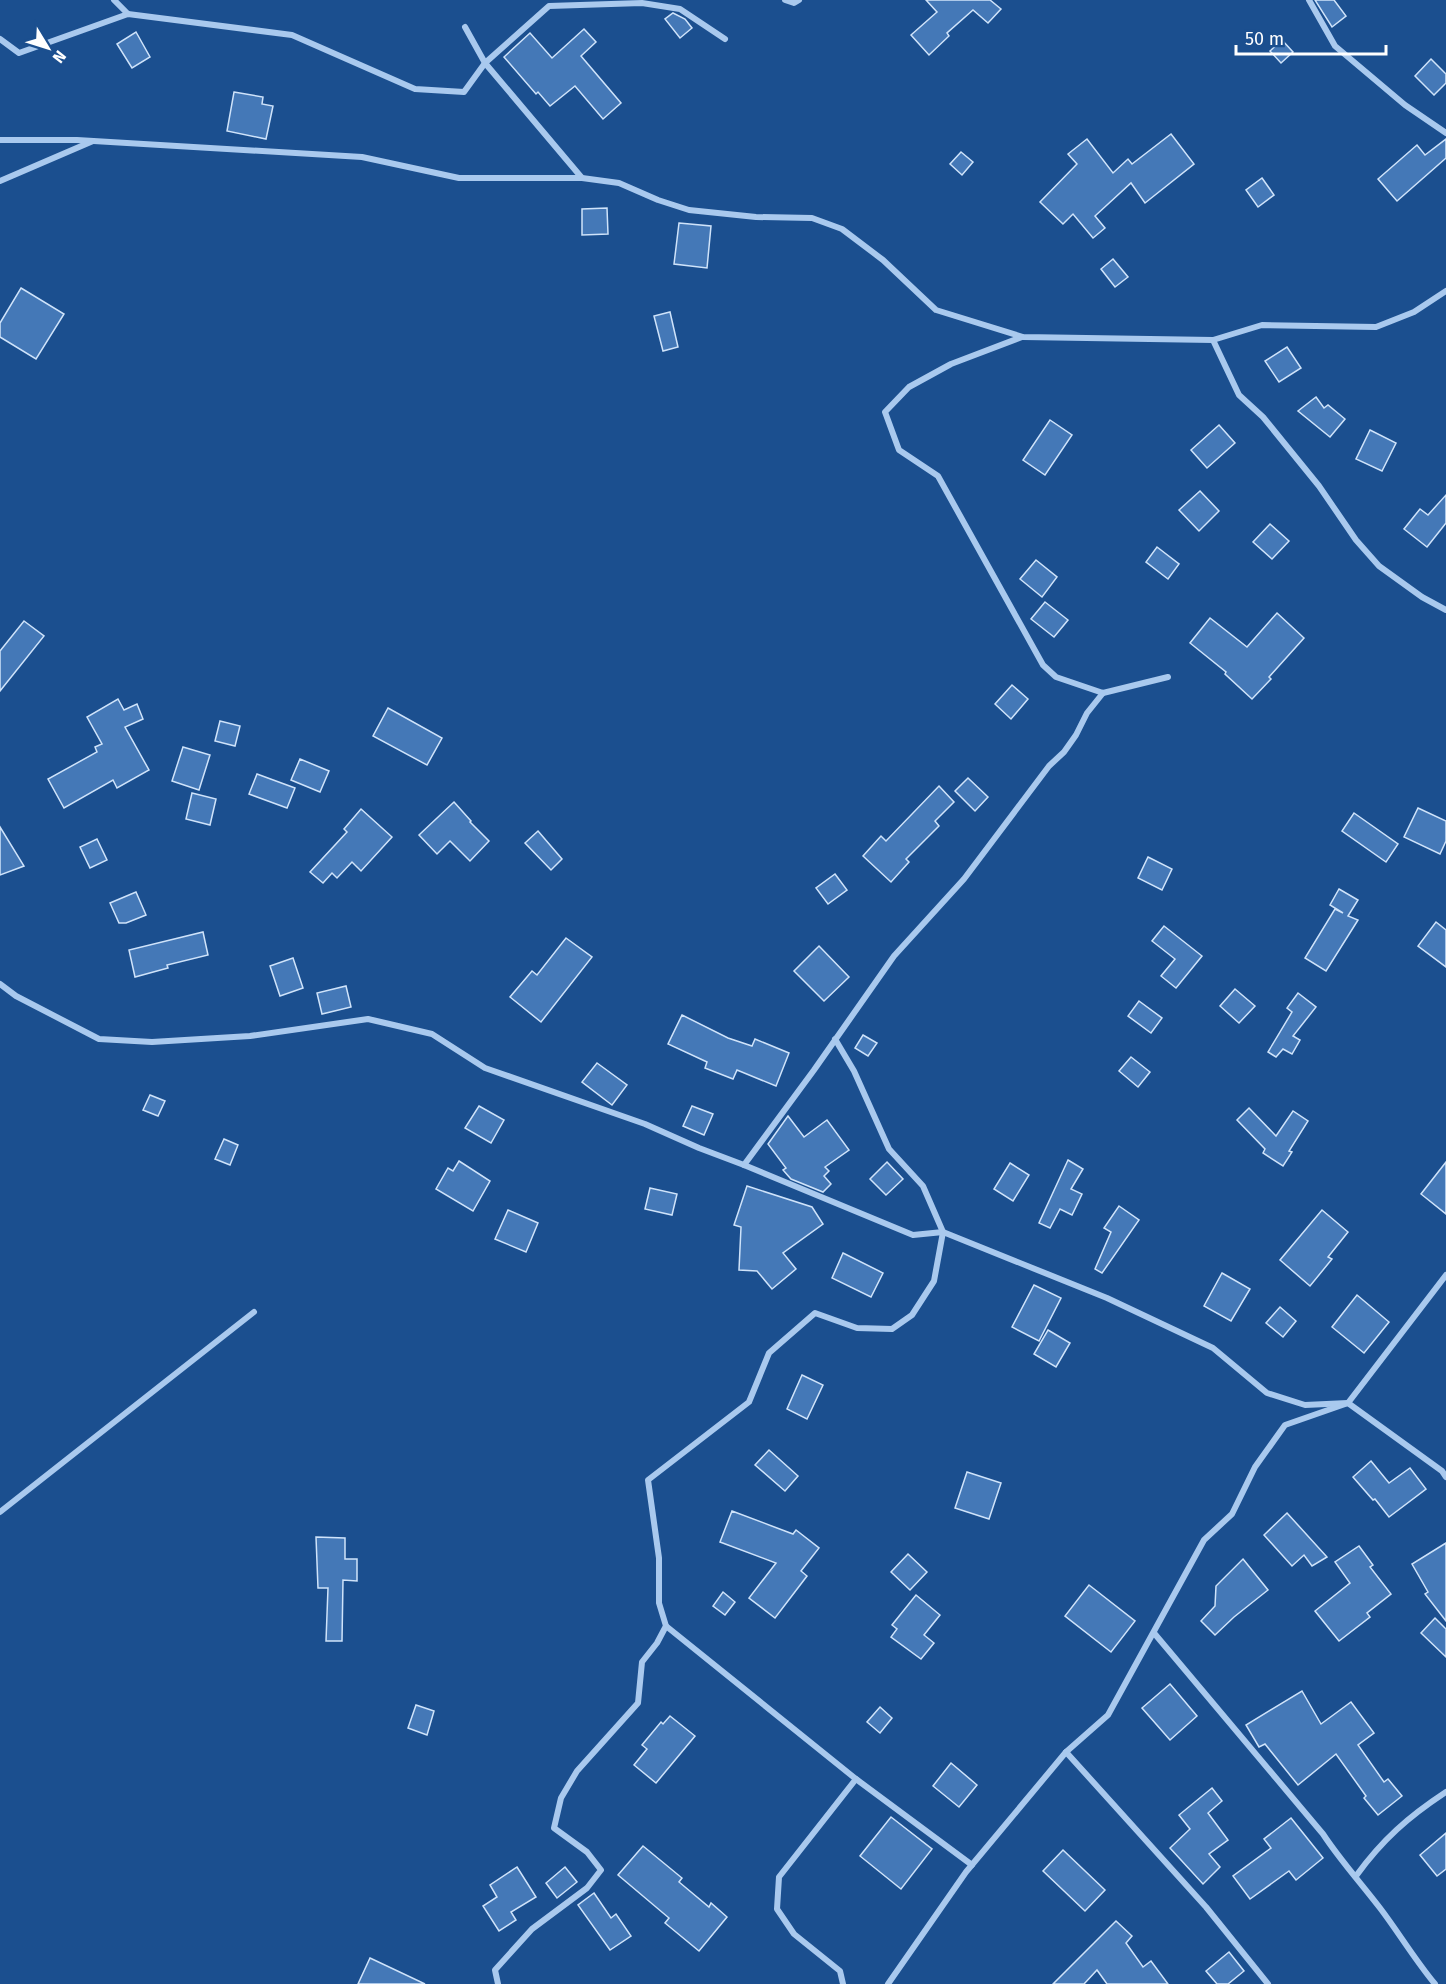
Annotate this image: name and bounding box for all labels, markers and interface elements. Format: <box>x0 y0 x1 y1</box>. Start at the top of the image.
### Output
north arrow <box>18 18 78 78</box>
scale bar <box>1236 18 1386 56</box>
text: 50 m <box>1245 28 1284 50</box>
text: N <box>49 47 70 67</box>

